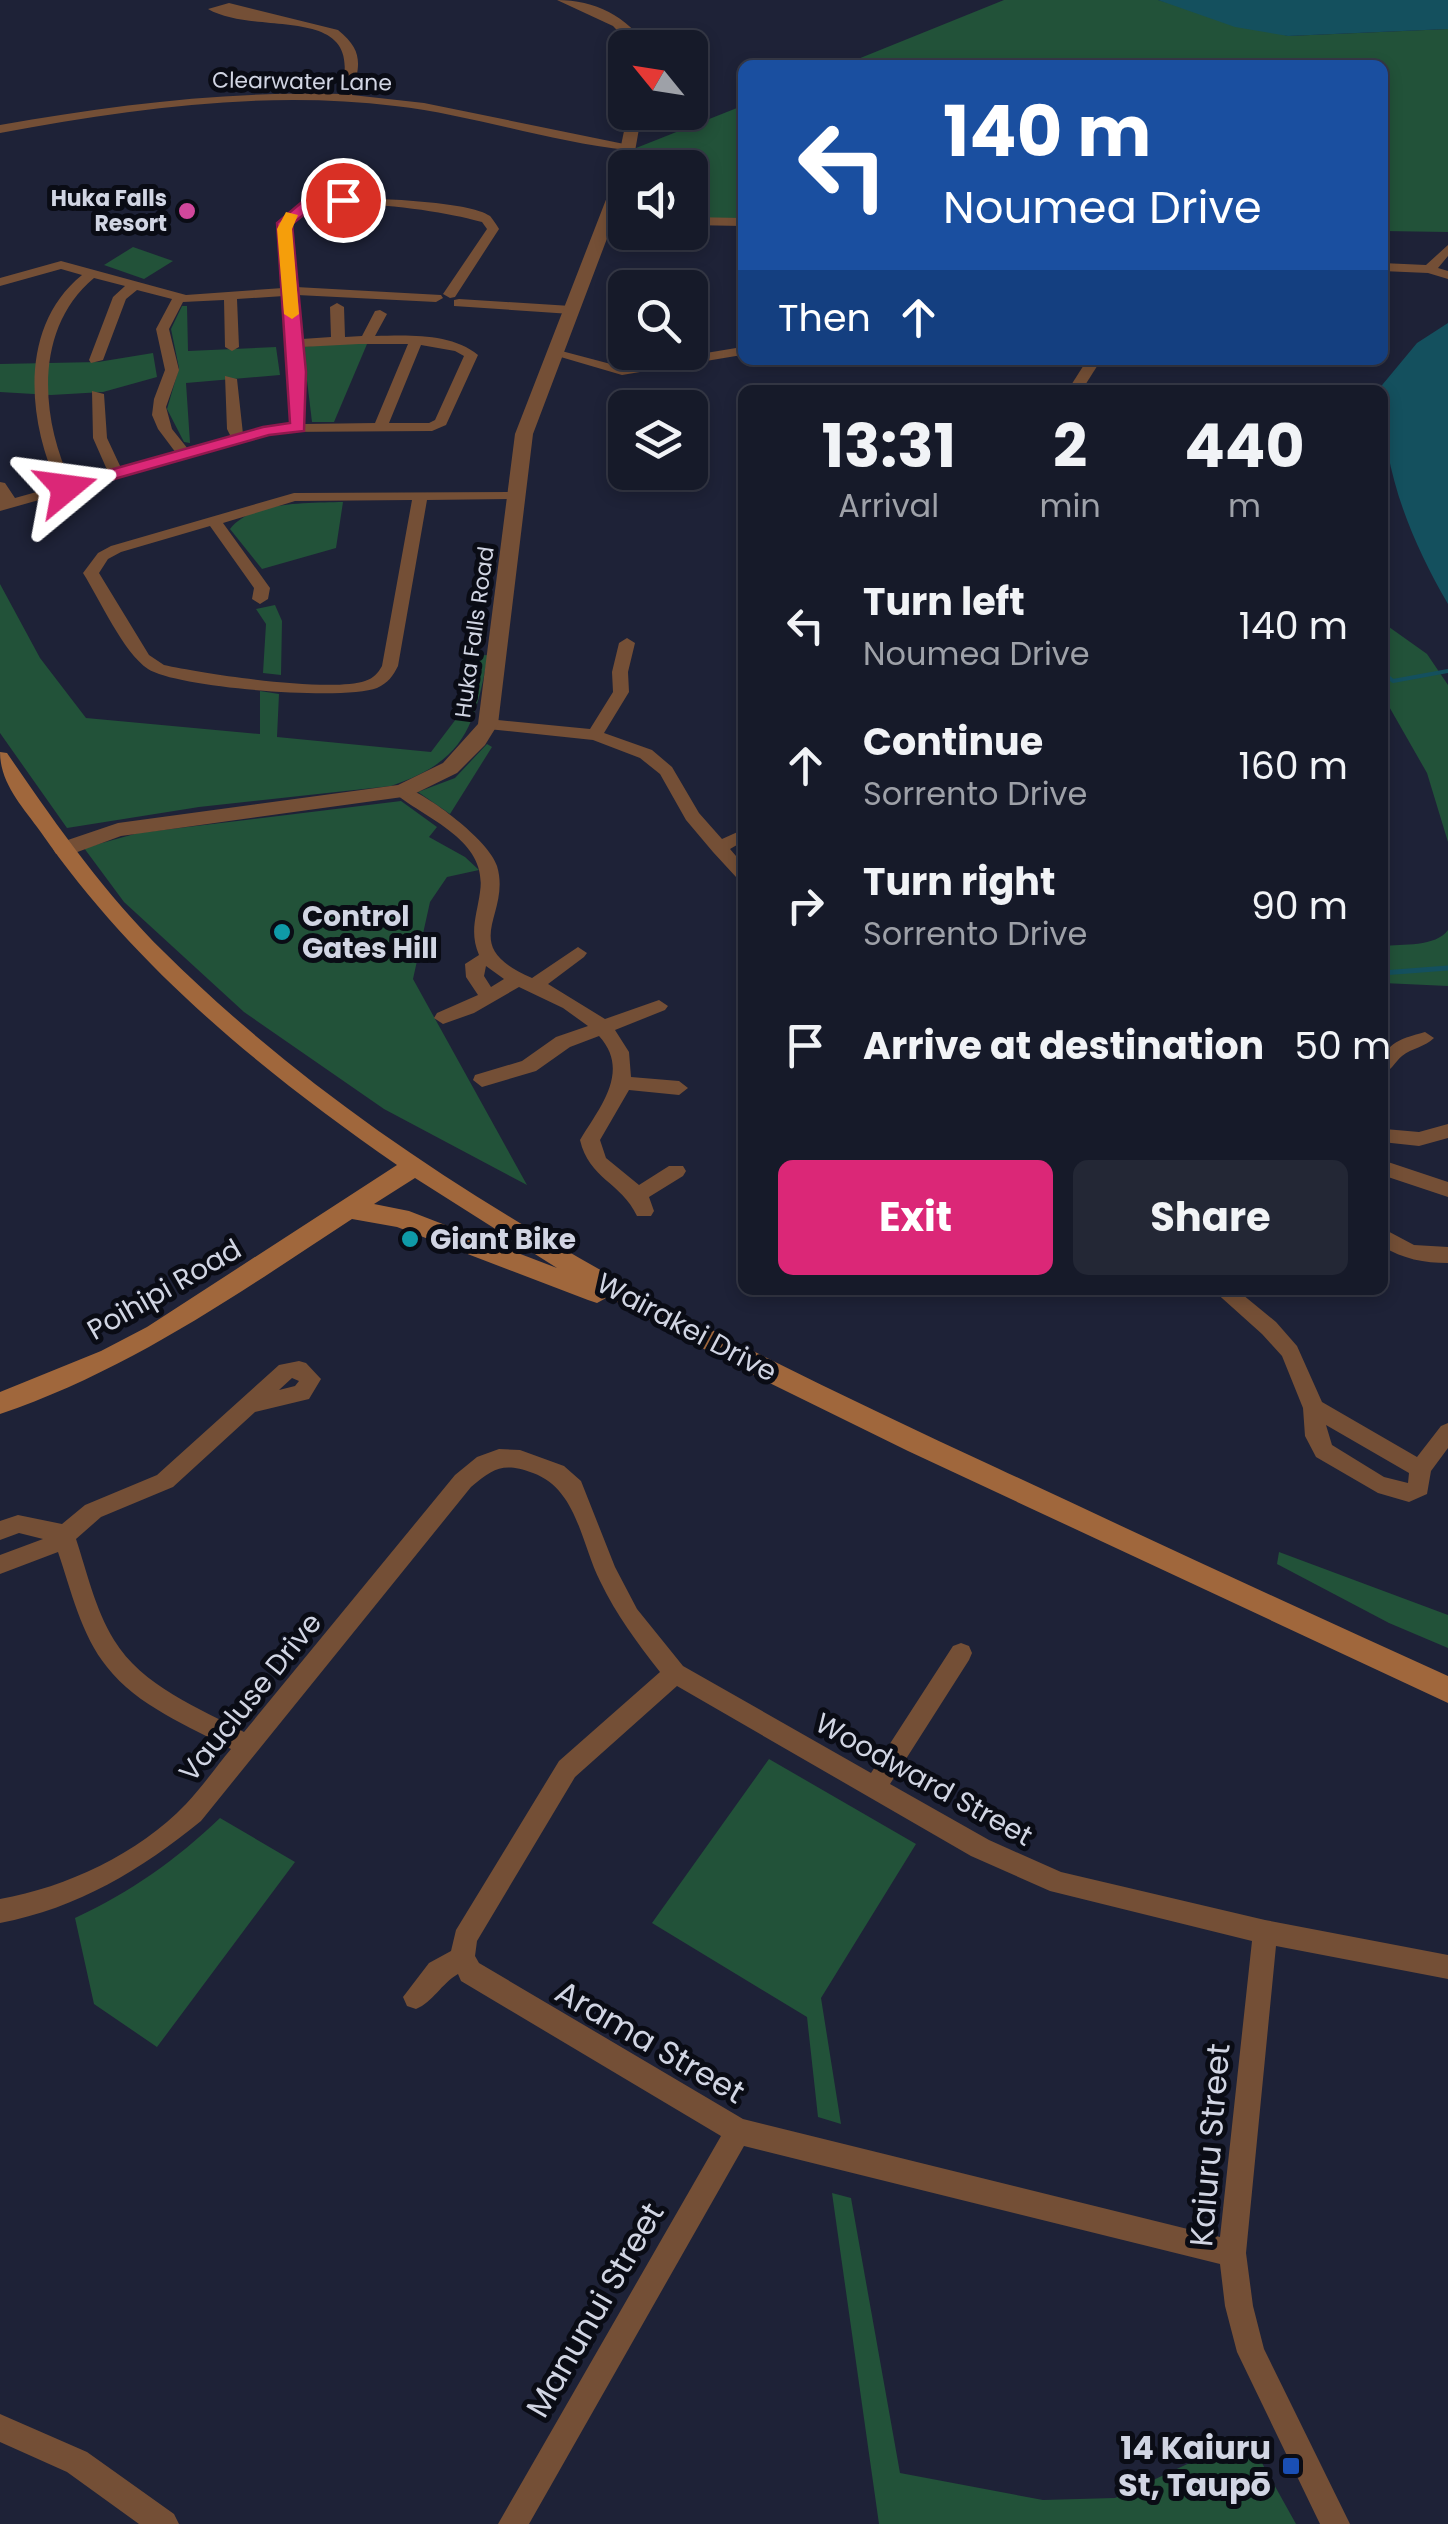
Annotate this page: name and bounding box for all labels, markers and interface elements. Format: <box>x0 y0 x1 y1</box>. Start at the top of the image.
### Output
north arrow <box>608 30 708 130</box>
map controls <box>608 30 708 490</box>
street label: Clearwater Lane <box>212 64 392 99</box>
text: 140 m <box>943 82 1151 181</box>
icon: left <box>778 100 908 230</box>
button: sound <box>608 150 708 250</box>
pin <box>301 158 386 243</box>
icon: arrive <box>316 173 371 228</box>
text: Noumea Drive <box>943 176 1262 239</box>
place label: Huka Falls Resort <box>51 183 167 239</box>
marker: Huka Falls Resort <box>176 200 198 222</box>
button: search <box>608 270 708 370</box>
icon: ahead <box>891 290 946 345</box>
text: Then <box>778 291 871 344</box>
button: layers <box>608 390 708 490</box>
text: 13:31 <box>821 404 956 488</box>
text: 2 <box>1053 404 1087 488</box>
text: 440 <box>1184 404 1305 488</box>
position arrow <box>14 436 118 540</box>
text: Arrival <box>838 483 939 528</box>
text: min <box>1040 483 1101 528</box>
text: m <box>1228 483 1261 528</box>
street label: Huka Falls Road <box>447 544 502 720</box>
text: Turn left <box>863 575 1025 628</box>
icon: left <box>778 598 833 653</box>
text: 140 m <box>1239 599 1348 652</box>
text: Noumea Drive <box>863 631 1090 676</box>
text: Continue <box>863 715 1043 768</box>
icon: ahead <box>778 738 833 793</box>
text: 160 m <box>1239 739 1348 792</box>
text: Sorrento Drive <box>863 771 1087 816</box>
text: Turn right <box>863 855 1055 908</box>
icon: right <box>778 878 833 933</box>
text: 90 m <box>1251 879 1348 932</box>
place label: Control Gates Hill <box>302 897 438 968</box>
text: Sorrento Drive <box>863 911 1087 956</box>
marker: Control Gates Hill <box>271 921 293 943</box>
icon: arrive <box>778 1018 833 1073</box>
text: Arrive at destination <box>863 1019 1264 1072</box>
text: 50 m <box>1294 1019 1391 1072</box>
button: Exit <box>778 1160 1053 1275</box>
button: Share <box>1073 1160 1348 1275</box>
place label: Giant Bike <box>430 1220 576 1259</box>
marker: Giant Bike <box>399 1228 421 1250</box>
street label: Poihipi Road <box>80 1230 248 1349</box>
street label: Wairakei Drive <box>590 1264 784 1391</box>
street label: Vaucluse Drive <box>170 1605 331 1790</box>
street label: Woodward Street <box>808 1704 1039 1855</box>
street label: Arama Street <box>547 1969 753 2114</box>
street label: Kaiuru Street <box>1178 2041 1241 2248</box>
street label: Manunui Street <box>515 2194 674 2425</box>
place label: 14 Kaiuru St, Taupō <box>1118 2425 1271 2507</box>
marker: 14 Kaiuru St, Taupō <box>1280 2455 1302 2477</box>

